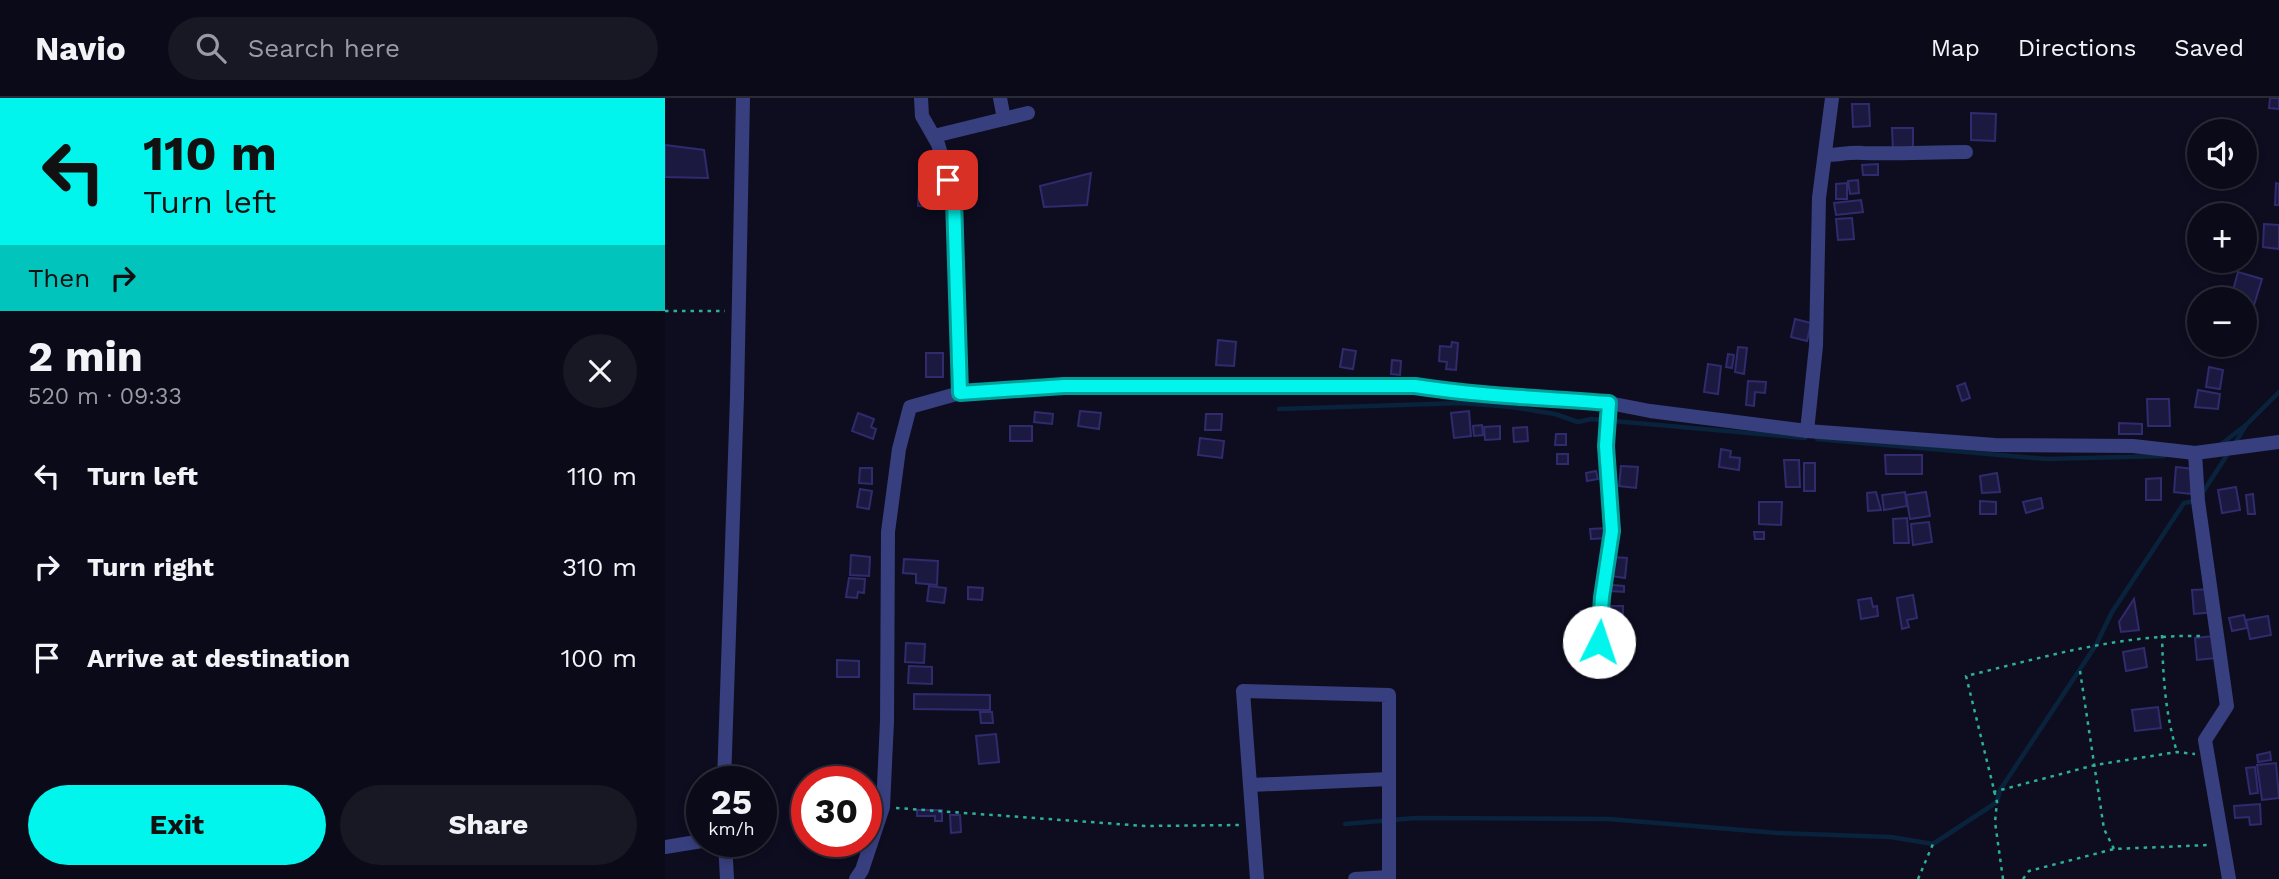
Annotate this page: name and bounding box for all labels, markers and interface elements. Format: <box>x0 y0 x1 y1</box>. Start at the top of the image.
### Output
search box <box>168 17 658 80</box>
text: Navio <box>35 29 126 68</box>
icon: search <box>192 29 230 67</box>
text: Search here <box>248 33 400 63</box>
text: Map <box>1931 34 1980 62</box>
text: Directions <box>2018 34 2136 62</box>
text: Saved <box>2174 34 2244 62</box>
map controls <box>2187 119 2257 357</box>
button: sound <box>2187 119 2257 189</box>
text: 110 m <box>143 124 277 182</box>
icon: left <box>28 126 119 217</box>
pin <box>918 150 978 210</box>
icon: arrive <box>929 161 967 199</box>
text: Turn left <box>143 183 276 221</box>
button: + <box>2187 203 2257 273</box>
icon: right <box>104 259 142 297</box>
text: Then <box>28 263 90 293</box>
button: − <box>2187 287 2257 357</box>
text: 2 min <box>28 332 143 381</box>
button: close <box>563 334 637 408</box>
text: 520 m · 09:33 <box>28 383 182 410</box>
icon: left <box>28 457 66 495</box>
text: Turn left <box>87 461 198 491</box>
text: 110 m <box>567 461 637 491</box>
icon: right <box>28 548 66 586</box>
text: Turn right <box>87 552 214 582</box>
text: 310 m <box>562 552 637 582</box>
position arrow <box>1562 605 1636 679</box>
icon: arrive <box>28 639 66 677</box>
text: Arrive at destination <box>87 643 350 673</box>
text: 100 m <box>561 643 637 673</box>
speed limit sign: 30 <box>791 766 882 857</box>
text: 25 <box>711 781 752 823</box>
button: Exit <box>28 785 326 865</box>
button: Share <box>340 785 637 865</box>
text: km/h <box>708 818 755 839</box>

